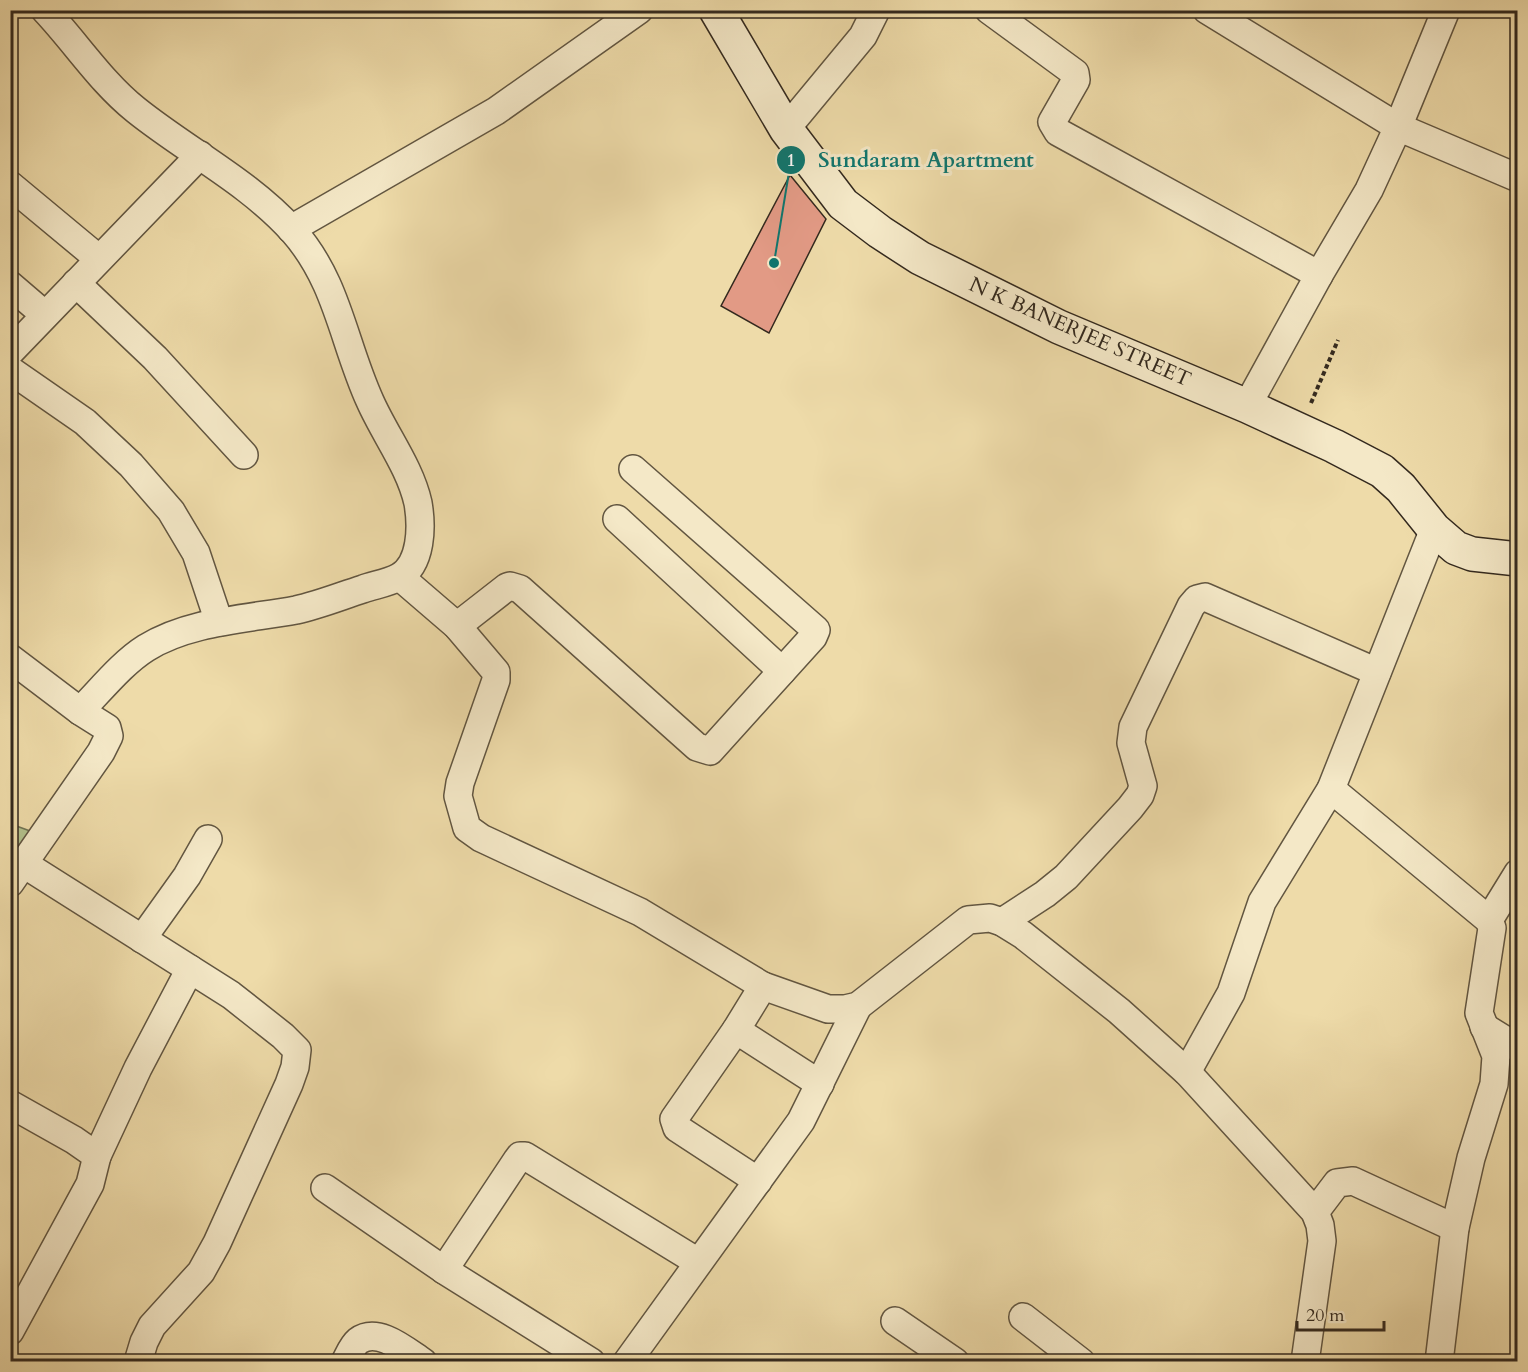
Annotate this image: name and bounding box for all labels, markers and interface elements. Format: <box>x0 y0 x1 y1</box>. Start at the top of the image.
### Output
callout: Sundaram Apartment <box>776 140 1046 180</box>
text: Sundaram Apartment <box>818 145 1034 175</box>
text: 1 <box>786 148 796 173</box>
street label: N K BANERJEE STREET <box>965 270 1195 394</box>
scale bar <box>1297 1294 1384 1332</box>
text: 20 m <box>1306 1303 1345 1328</box>

